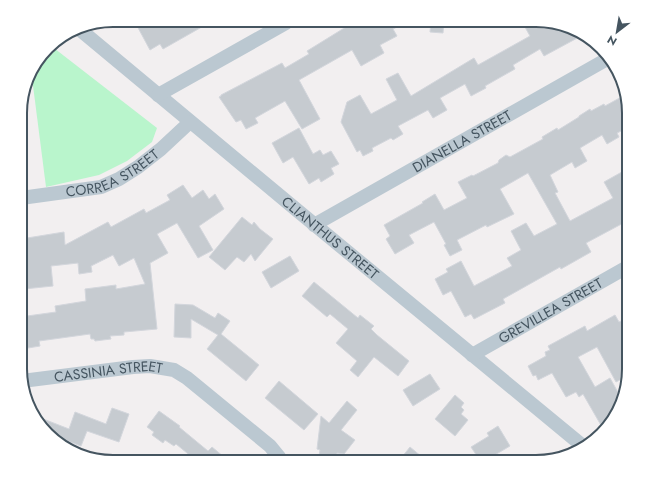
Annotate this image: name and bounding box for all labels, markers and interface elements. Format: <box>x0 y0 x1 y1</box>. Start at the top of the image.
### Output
north arrow <box>597 12 637 52</box>
text: N <box>604 31 620 50</box>
street label: DIANELLA STREET <box>409 105 516 177</box>
street label: CORREA STREET <box>64 144 163 202</box>
street label: CLIANTHUS STREET <box>277 192 384 284</box>
street label: GREVILLEA STREET <box>495 273 606 348</box>
street label: CASSINIA STREET <box>53 356 165 387</box>

